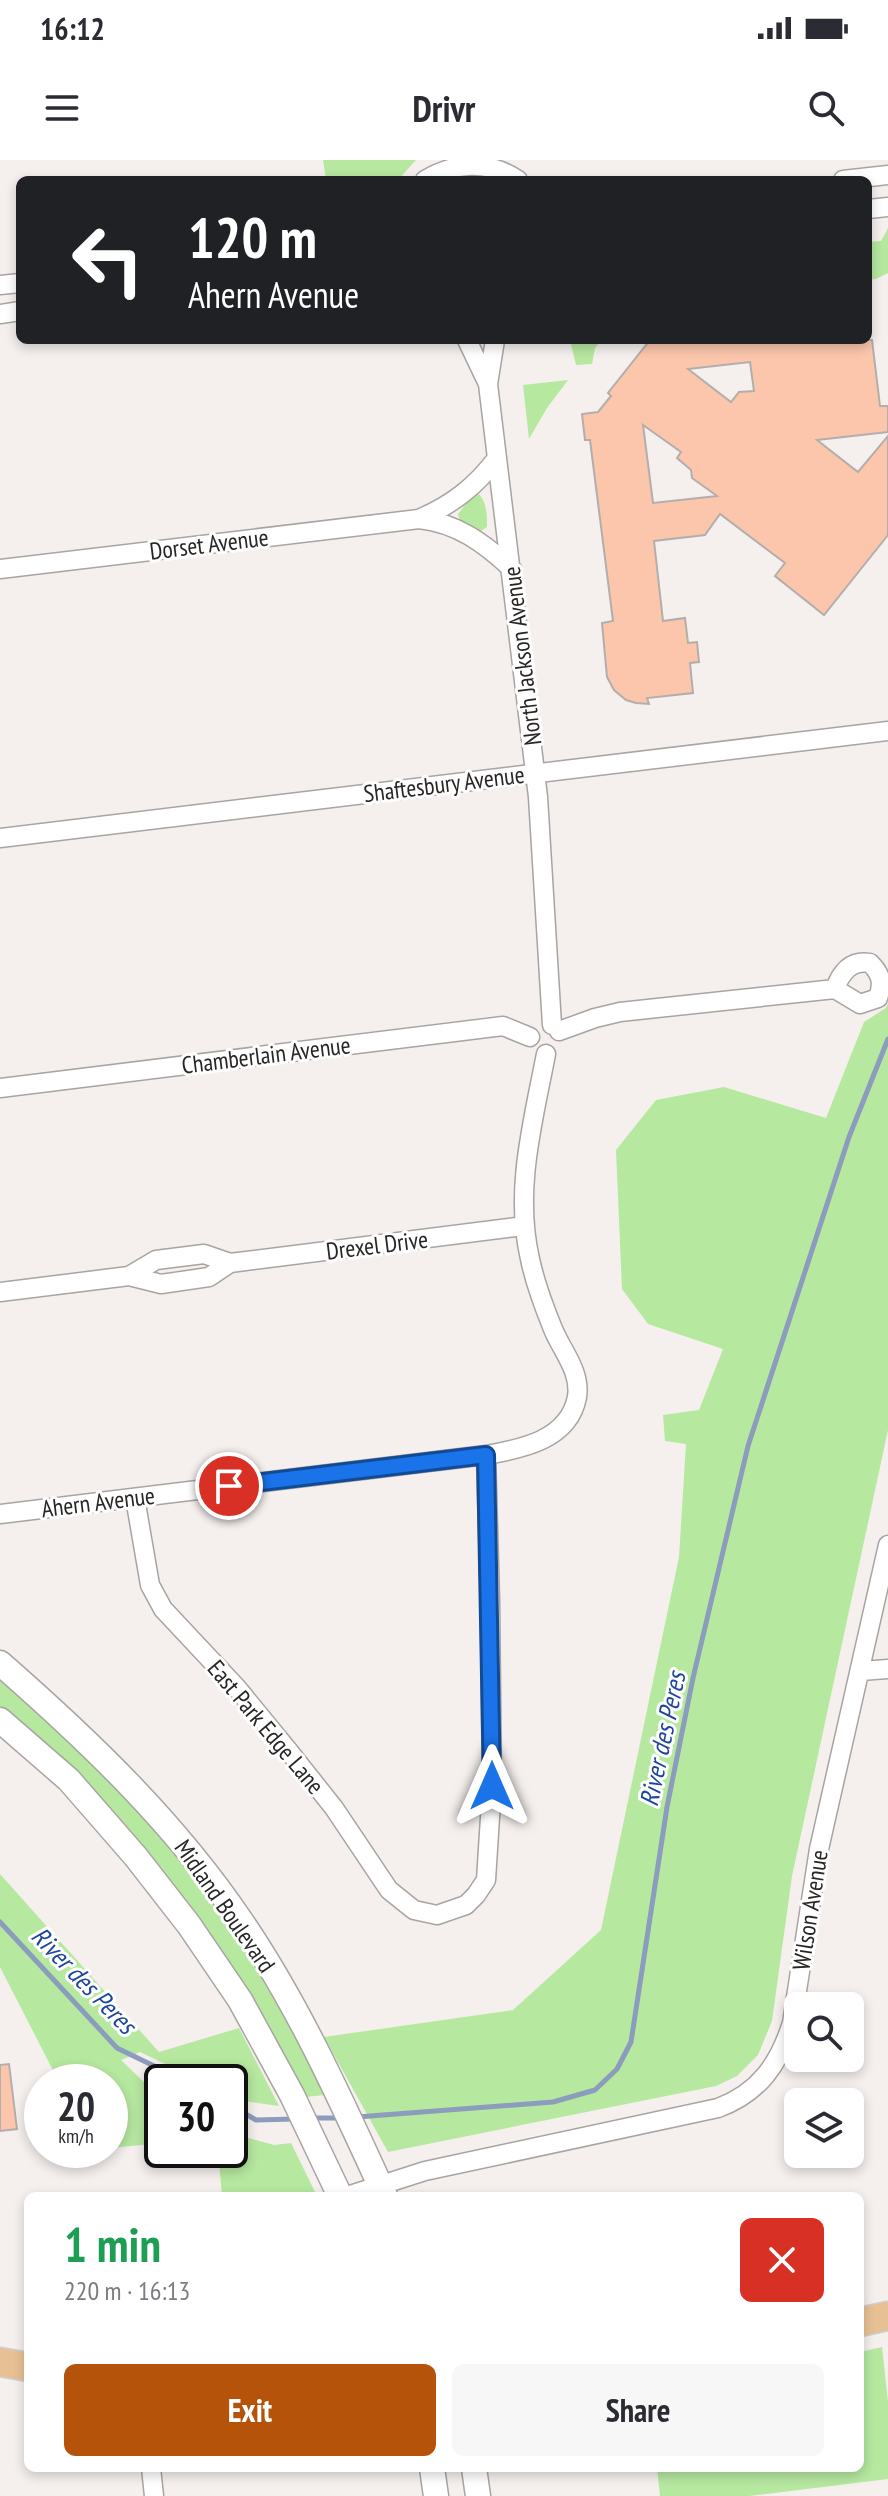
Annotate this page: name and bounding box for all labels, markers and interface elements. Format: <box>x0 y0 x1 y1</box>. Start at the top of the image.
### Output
text: 16:12 <box>40 9 105 48</box>
text: Drivr <box>413 85 475 132</box>
icon: menu <box>40 86 84 130</box>
icon: search <box>804 86 848 130</box>
text: 120 m <box>188 201 317 273</box>
icon: left <box>56 208 160 312</box>
text: Ahern Avenue <box>188 271 359 318</box>
street label: Dorset Avenue <box>148 521 270 567</box>
street label: North Jackson Avenue <box>496 565 548 747</box>
street label: Shaftesbury Avenue <box>362 759 526 809</box>
street label: Chamberlain Avenue <box>180 1029 352 1081</box>
street label: Drexel Drive <box>324 1223 430 1267</box>
pin <box>195 1452 263 1520</box>
icon: arrive <box>207 1464 251 1508</box>
street label: Ahern Avenue <box>39 1480 157 1524</box>
street label: East Park Edge Lane <box>201 1654 331 1800</box>
water label: River des Peres <box>632 1667 693 1809</box>
position arrow <box>450 1744 534 1828</box>
street label: Midland Boulevard <box>168 1834 282 1978</box>
street label: Wilson Avenue <box>785 1848 835 1972</box>
water label: River des Peres <box>25 1920 145 2042</box>
map controls <box>784 1992 864 2168</box>
button: search <box>784 1992 864 2072</box>
speed limit sign: 30 <box>144 2064 248 2168</box>
text: 20 <box>57 2080 95 2132</box>
button: layers <box>784 2088 864 2168</box>
text: km/h <box>58 2123 94 2149</box>
text: 1 min <box>64 2213 161 2275</box>
button: close <box>740 2218 824 2302</box>
text: 220 m · 16:13 <box>64 2274 190 2307</box>
button: Exit <box>64 2364 436 2456</box>
button: Share <box>452 2364 824 2456</box>

